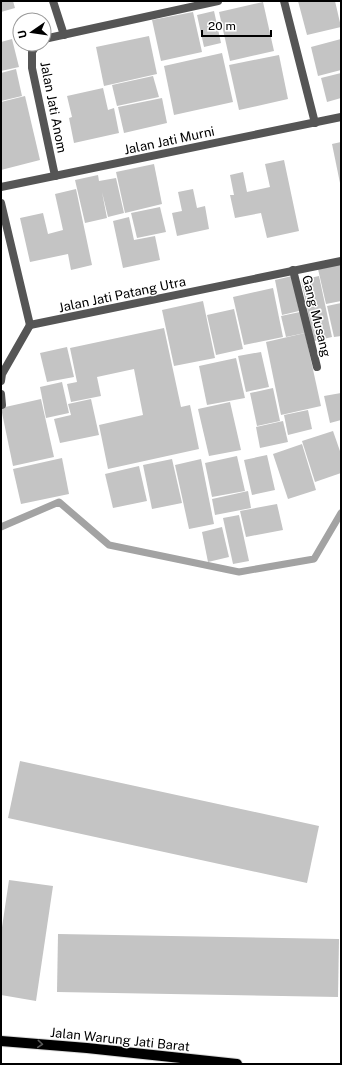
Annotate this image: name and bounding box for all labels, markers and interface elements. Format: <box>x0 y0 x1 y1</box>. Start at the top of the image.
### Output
north arrow <box>12 12 52 52</box>
scale bar <box>202 12 271 38</box>
text: 20 m <box>208 19 236 33</box>
text: U <box>16 29 29 39</box>
street label: Jalan Jati Anom <box>37 60 70 154</box>
street label: Jalan Jati Murni <box>122 124 216 157</box>
street label: Jalan Jati Patang Utra <box>57 274 187 315</box>
street label: Gang Musang <box>299 274 334 359</box>
street label: Jalan Warung Jati Barat <box>49 1025 190 1054</box>
one-way arrow <box>37 1040 43 1049</box>

